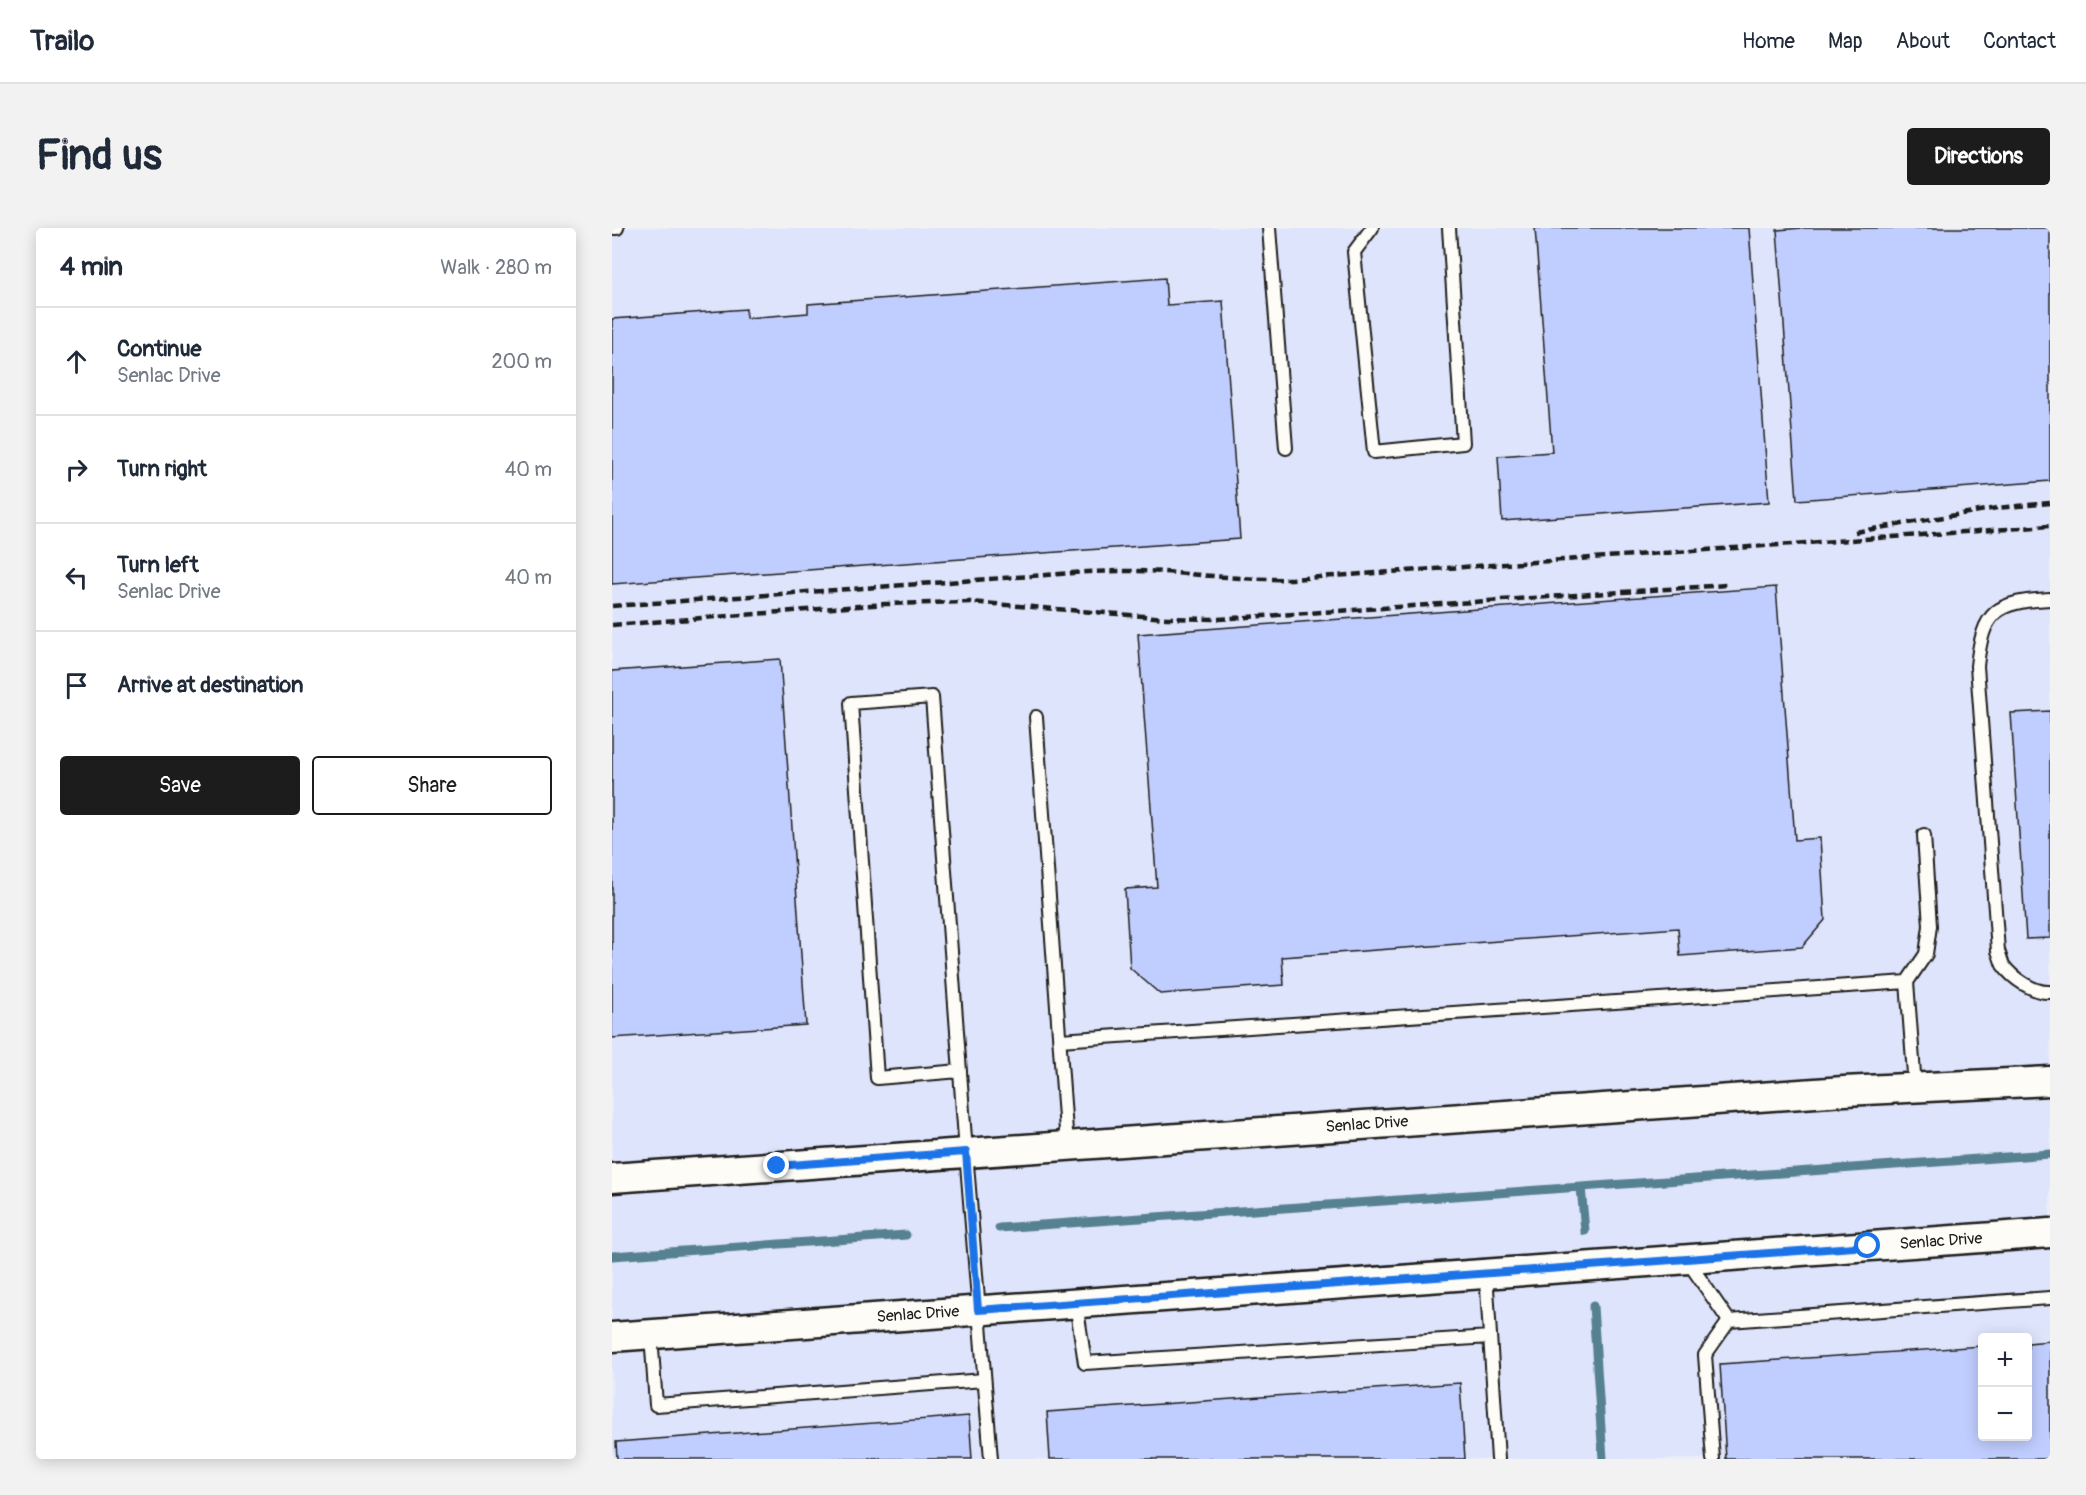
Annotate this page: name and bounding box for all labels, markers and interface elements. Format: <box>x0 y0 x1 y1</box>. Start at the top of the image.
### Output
text: Trailo <box>30 24 94 59</box>
text: Home <box>1742 28 1795 55</box>
text: Map <box>1828 28 1863 55</box>
text: About <box>1896 28 1950 55</box>
text: Contact <box>1983 28 2056 55</box>
button: Directions <box>1907 128 2050 185</box>
text: Find us <box>36 130 162 182</box>
text: 4 min <box>60 251 123 283</box>
text: Walk · 280 m <box>440 255 552 280</box>
text: Continue <box>117 335 201 363</box>
icon: ahead <box>60 345 93 378</box>
text: 200 m <box>491 349 552 374</box>
text: Senlac Drive <box>117 363 221 388</box>
icon: right <box>60 453 93 486</box>
text: Turn right <box>117 455 207 483</box>
text: 40 m <box>505 457 552 482</box>
text: Turn left <box>117 551 199 579</box>
icon: left <box>60 561 93 594</box>
text: 40 m <box>505 565 552 590</box>
text: Senlac Drive <box>117 579 221 604</box>
icon: arrive <box>60 669 93 702</box>
text: Arrive at destination <box>117 671 303 699</box>
button: Save <box>60 756 300 815</box>
button: Share <box>312 756 552 815</box>
street label: Senlac Drive <box>1325 1111 1409 1137</box>
route end <box>763 1152 789 1178</box>
street label: Senlac Drive <box>1899 1228 1983 1254</box>
route start <box>1854 1232 1880 1258</box>
street label: Senlac Drive <box>876 1301 960 1327</box>
map controls <box>1978 1333 2032 1441</box>
button: + <box>1978 1333 2032 1387</box>
button: − <box>1978 1387 2032 1441</box>

